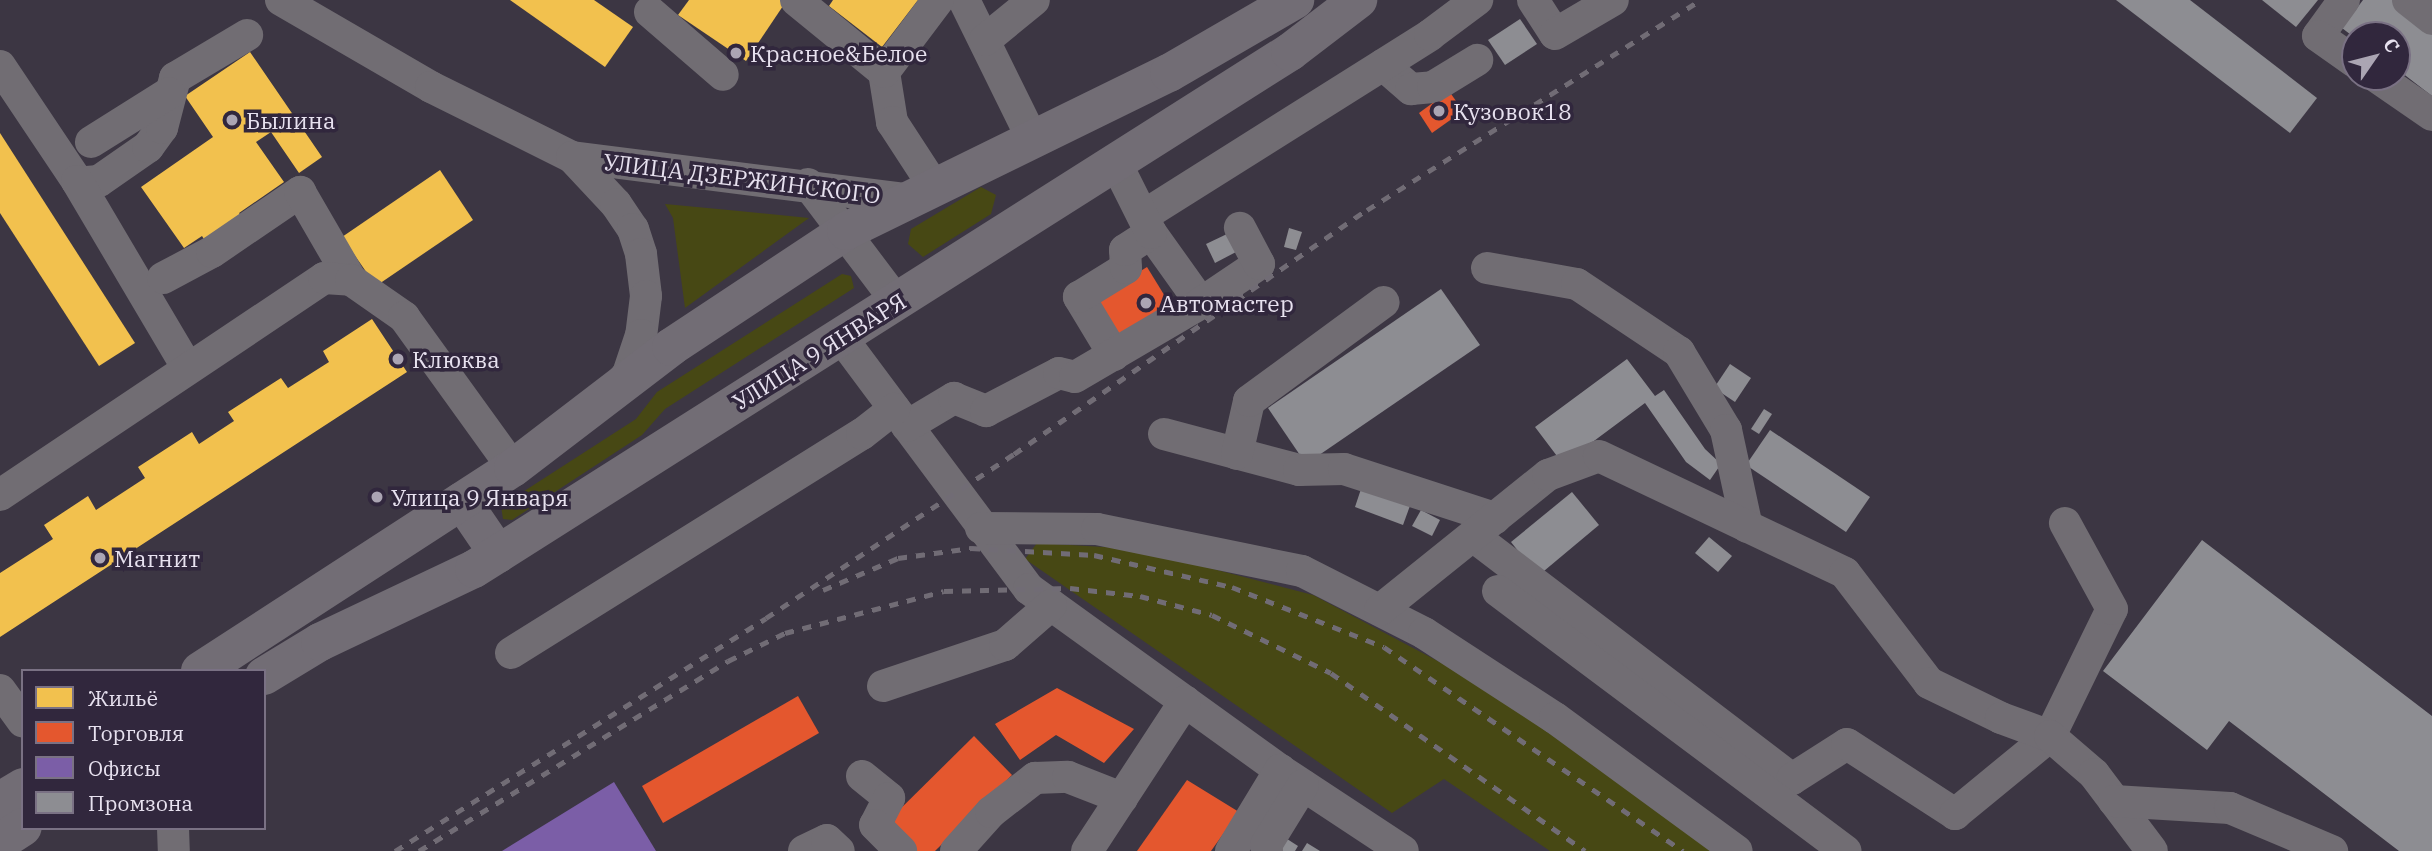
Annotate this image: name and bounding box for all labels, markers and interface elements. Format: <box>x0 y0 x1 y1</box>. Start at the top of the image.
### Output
north arrow <box>2341 21 2411 91</box>
text: С <box>2378 33 2405 57</box>
place label: Красное&Белое <box>750 39 927 67</box>
marker: Красное&Белое <box>728 45 744 61</box>
place label: Кузовок18 <box>1453 97 1572 125</box>
marker: Кузовок18 <box>1431 103 1447 119</box>
place label: Былина <box>246 106 336 134</box>
marker: Былина <box>224 112 240 128</box>
street label: УЛИЦА ДЗЕРЖИНСКОГО <box>602 147 882 209</box>
street label: УЛИЦА 9 ЯНВАРЯ <box>727 287 911 415</box>
place label: Автомастер <box>1160 289 1294 317</box>
marker: Автомастер <box>1138 295 1154 311</box>
place label: Клюква <box>412 345 500 373</box>
marker: Клюква <box>390 351 406 367</box>
place label: Улица 9 Января <box>391 483 568 511</box>
marker: Улица 9 Января <box>369 489 385 505</box>
place label: Магнит <box>114 544 200 572</box>
marker: Магнит <box>92 550 108 566</box>
legend <box>21 669 266 830</box>
text: Жильё <box>88 684 158 712</box>
text: Торговля <box>88 719 184 747</box>
text: Офисы <box>88 754 161 782</box>
text: Промзона <box>88 789 193 817</box>

